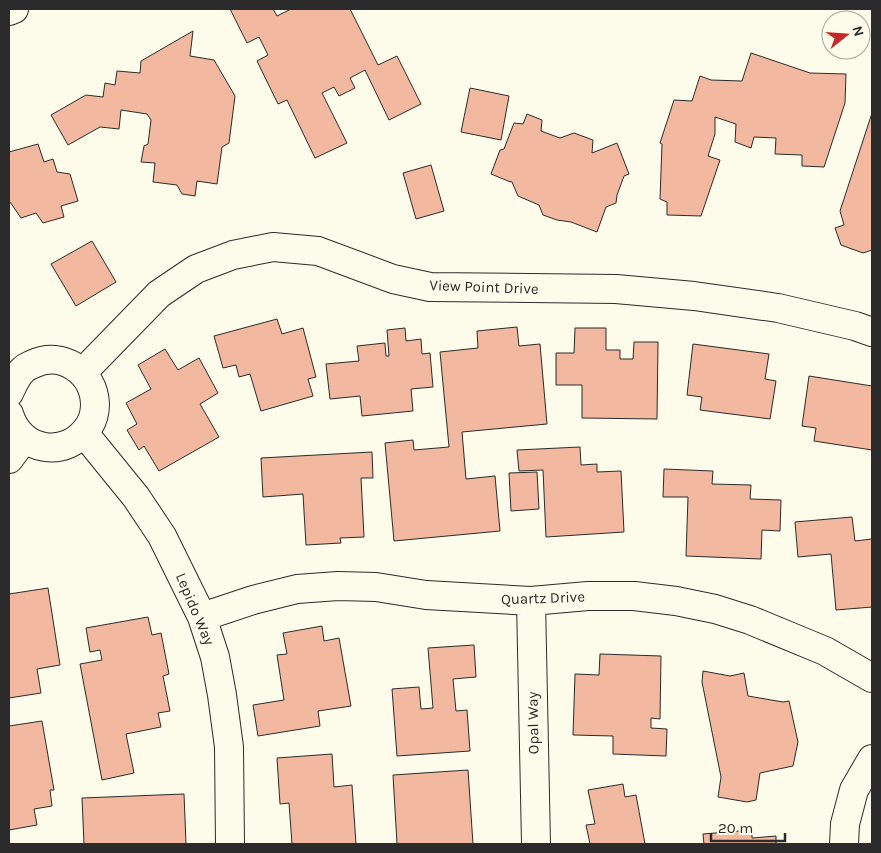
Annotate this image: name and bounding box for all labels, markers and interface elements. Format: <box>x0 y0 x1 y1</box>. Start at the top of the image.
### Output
north arrow <box>821 10 871 60</box>
text: N <box>848 24 868 39</box>
street label: View Point Drive <box>429 276 539 298</box>
street label: Lepido Way <box>172 570 218 648</box>
street label: Quartz Drive <box>501 588 585 608</box>
street label: Opal Way <box>523 692 543 754</box>
scale bar <box>711 810 785 842</box>
text: 20 m <box>718 819 753 837</box>

